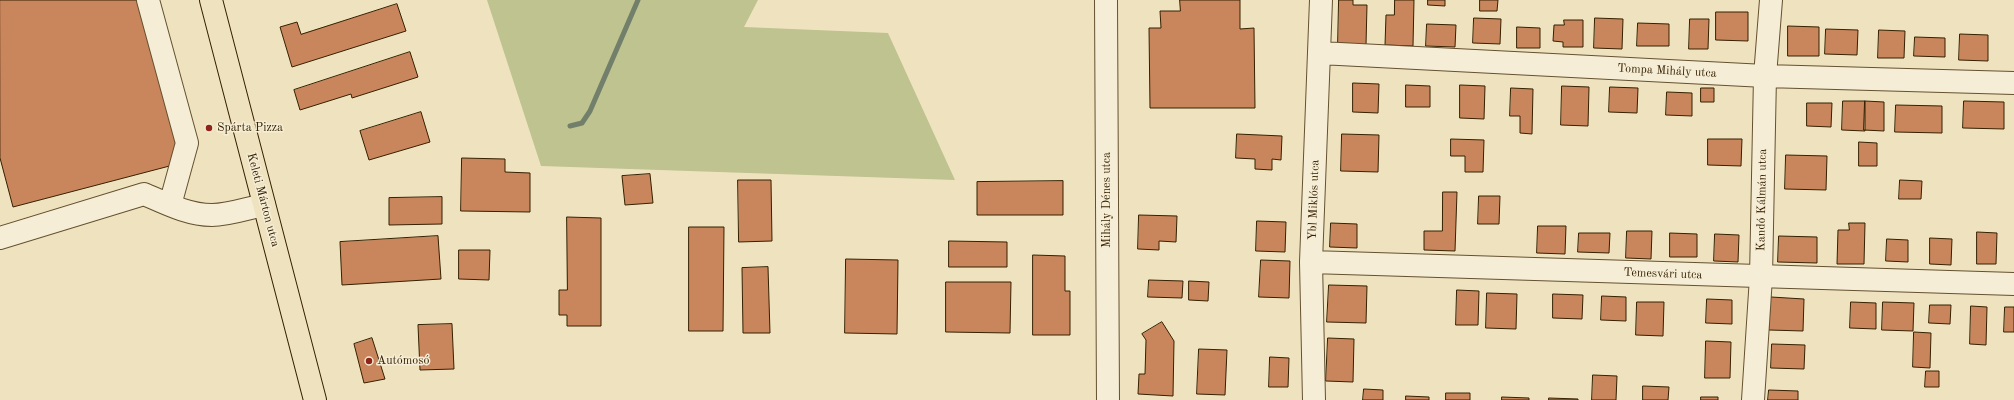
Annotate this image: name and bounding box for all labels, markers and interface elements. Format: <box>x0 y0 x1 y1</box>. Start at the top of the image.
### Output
street label: Tompa Mihály utca <box>1617 61 1717 81</box>
place label: Spárta Pizza <box>217 121 283 135</box>
marker: Spárta Pizza <box>204 123 214 133</box>
street label: Kandó Kálmán utca <box>1754 149 1770 251</box>
street label: Keleti Márton utca <box>244 151 282 249</box>
street label: Mihály Dénes utca <box>1100 152 1114 248</box>
street label: Ybl Miklós utca <box>1305 160 1323 240</box>
street label: Temesvári utca <box>1623 265 1703 283</box>
place label: Autómosó <box>377 354 429 368</box>
marker: Autómosó <box>364 356 374 366</box>

